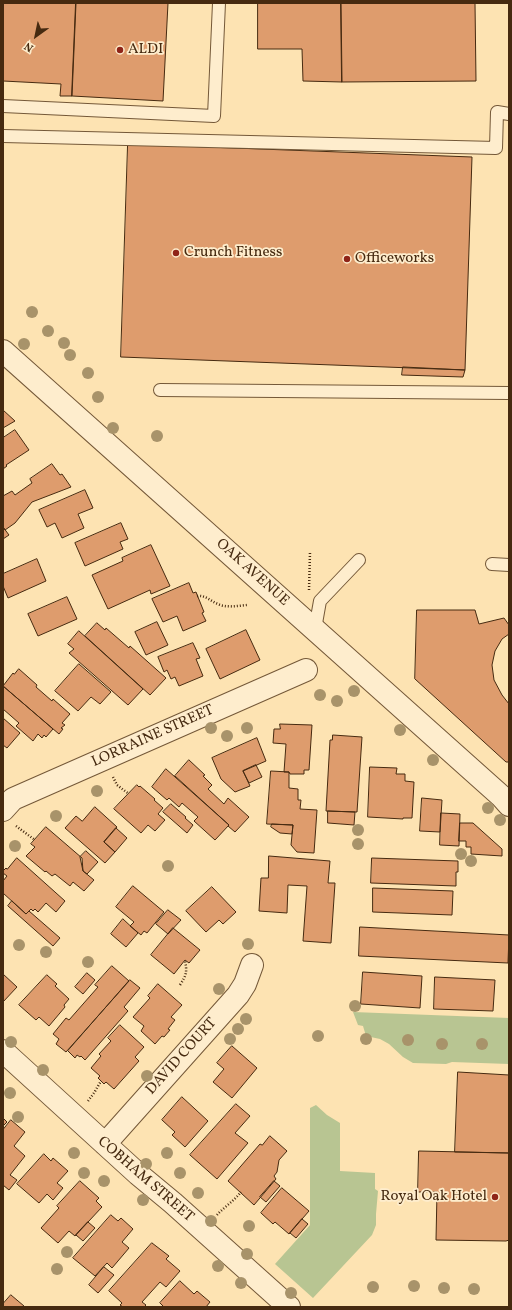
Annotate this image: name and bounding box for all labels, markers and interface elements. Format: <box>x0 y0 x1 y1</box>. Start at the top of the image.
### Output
north arrow <box>16 16 56 56</box>
text: N <box>22 38 37 55</box>
place label: ALDI <box>128 41 163 59</box>
marker: ALDI <box>115 45 125 55</box>
place label: Crunch Fitness <box>184 244 282 262</box>
marker: Crunch Fitness <box>171 248 181 258</box>
place label: Officeworks <box>355 250 434 268</box>
marker: Officeworks <box>342 254 352 264</box>
street label: OAK AVENUE <box>212 535 292 611</box>
street label: LORRAINE STREET <box>89 702 217 772</box>
street label: DAVID COURT <box>143 1015 221 1099</box>
street label: COBHAM STREET <box>93 1133 197 1227</box>
place label: Royal Oak Hotel <box>381 1188 487 1206</box>
marker: Royal Oak Hotel <box>490 1192 500 1202</box>

